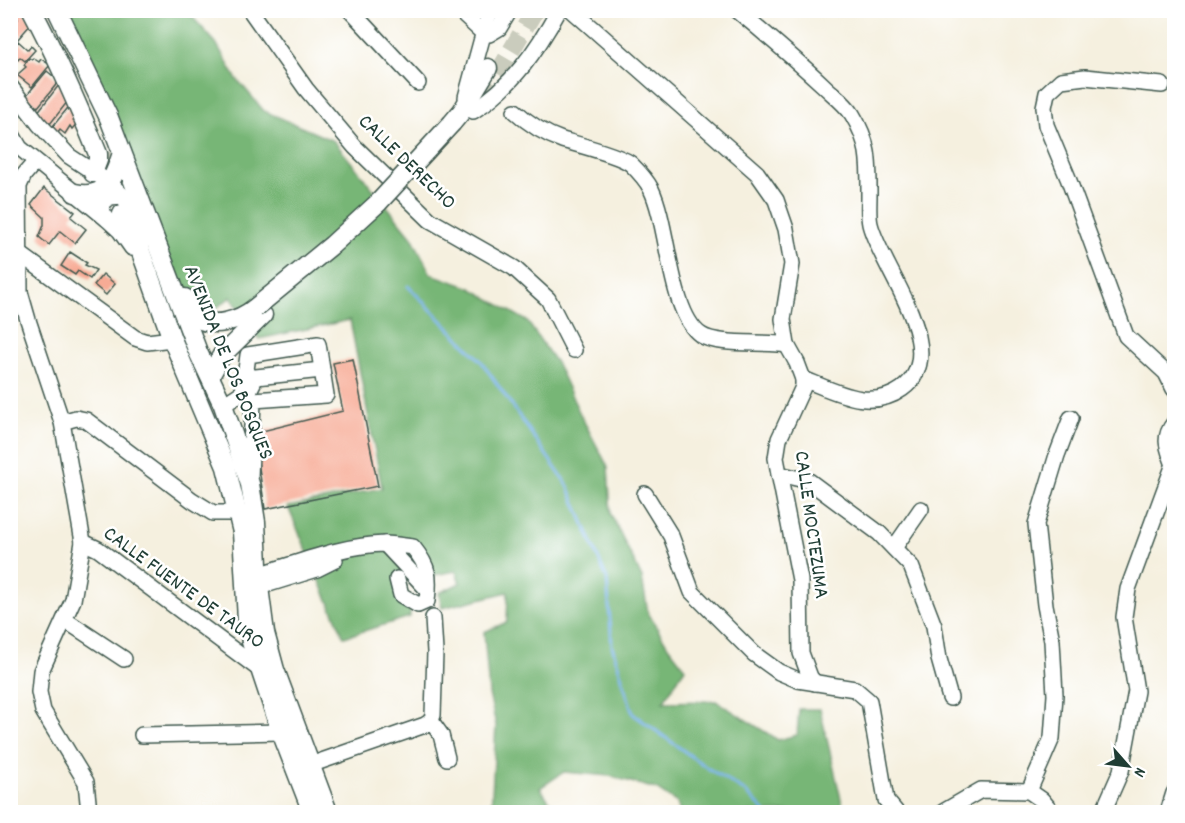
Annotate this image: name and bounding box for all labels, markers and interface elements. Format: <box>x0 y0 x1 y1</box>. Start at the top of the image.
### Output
street label: CALLE DERECHO <box>350 108 462 218</box>
street label: AVENIDA DE LOS BOSQUES <box>174 261 280 465</box>
street label: CALLE MOCTEZUMA <box>785 449 835 601</box>
street label: CALLE FUENTE DE TAURO <box>96 520 270 658</box>
north arrow <box>1098 736 1158 796</box>
text: N <box>1127 763 1151 781</box>

